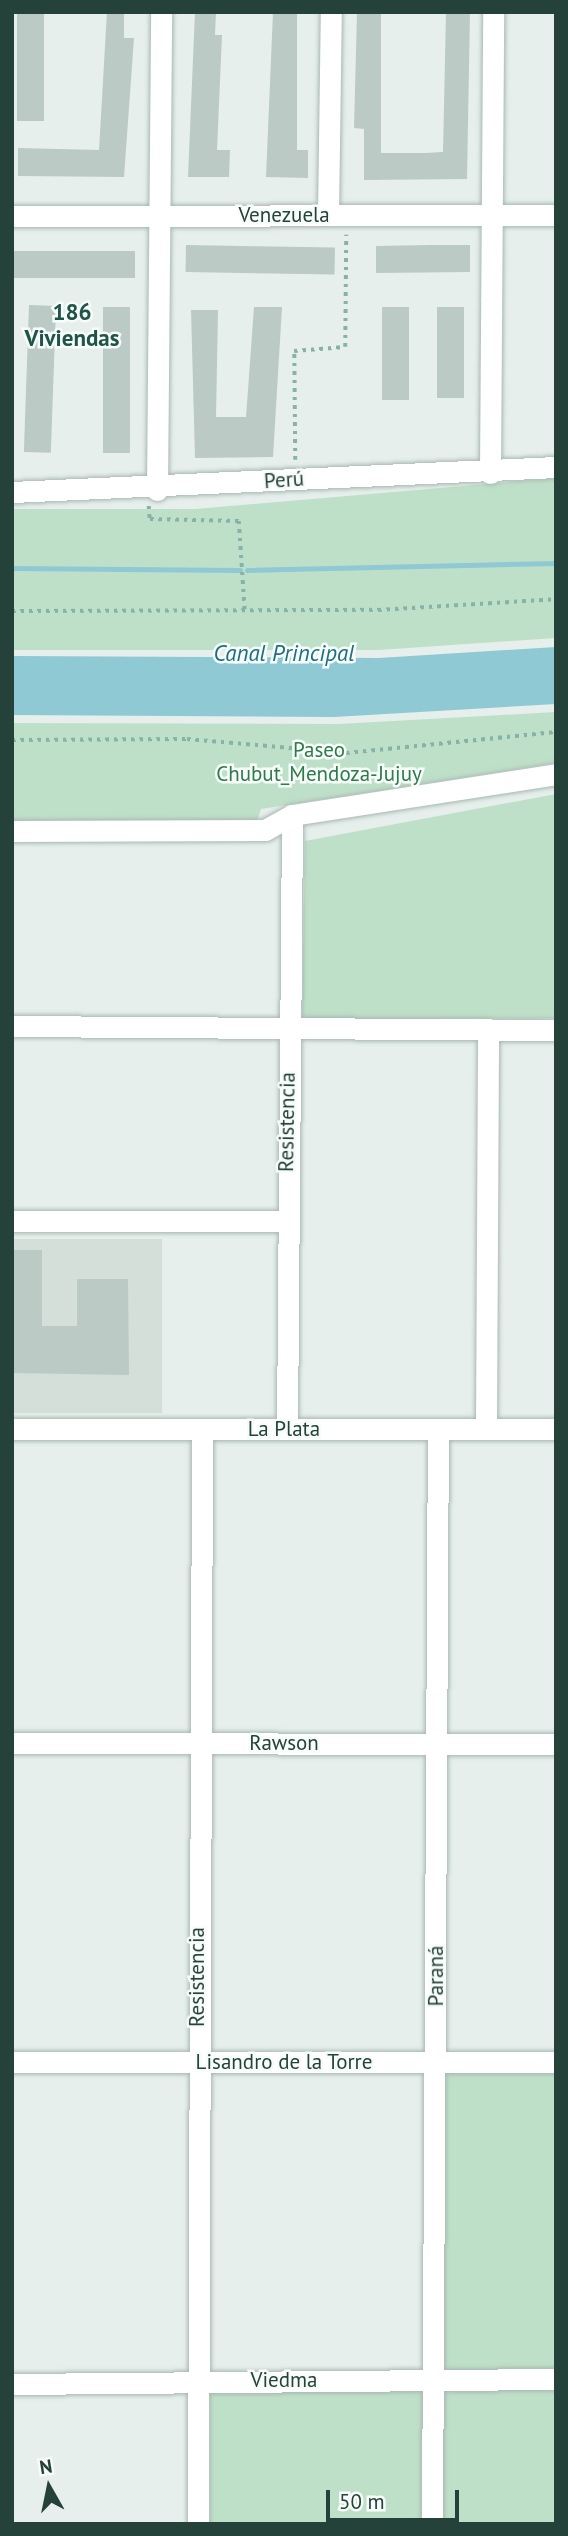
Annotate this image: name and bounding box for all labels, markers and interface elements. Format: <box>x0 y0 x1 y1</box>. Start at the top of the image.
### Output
street label: Venezuela <box>238 202 330 228</box>
district label: 186 Viviendas <box>25 298 119 352</box>
street label: Perú <box>263 466 305 494</box>
water label: Canal Principal <box>214 639 354 667</box>
park label: Paseo Chubut_Mendoza-Jujuy <box>216 737 422 787</box>
street label: Resistencia <box>274 1072 300 1172</box>
street label: La Plata <box>248 1416 320 1442</box>
street label: Rawson <box>249 1730 319 1756</box>
street label: Resistencia <box>184 1927 210 2027</box>
street label: Paraná <box>423 1946 449 2006</box>
street label: Lisandro de la Torre <box>195 2049 373 2075</box>
street label: Viedma <box>251 2367 317 2393</box>
north arrow <box>14 2452 84 2522</box>
text: N <box>38 2453 54 2479</box>
scale bar <box>330 2476 463 2520</box>
text: 50 m <box>339 2488 385 2515</box>

